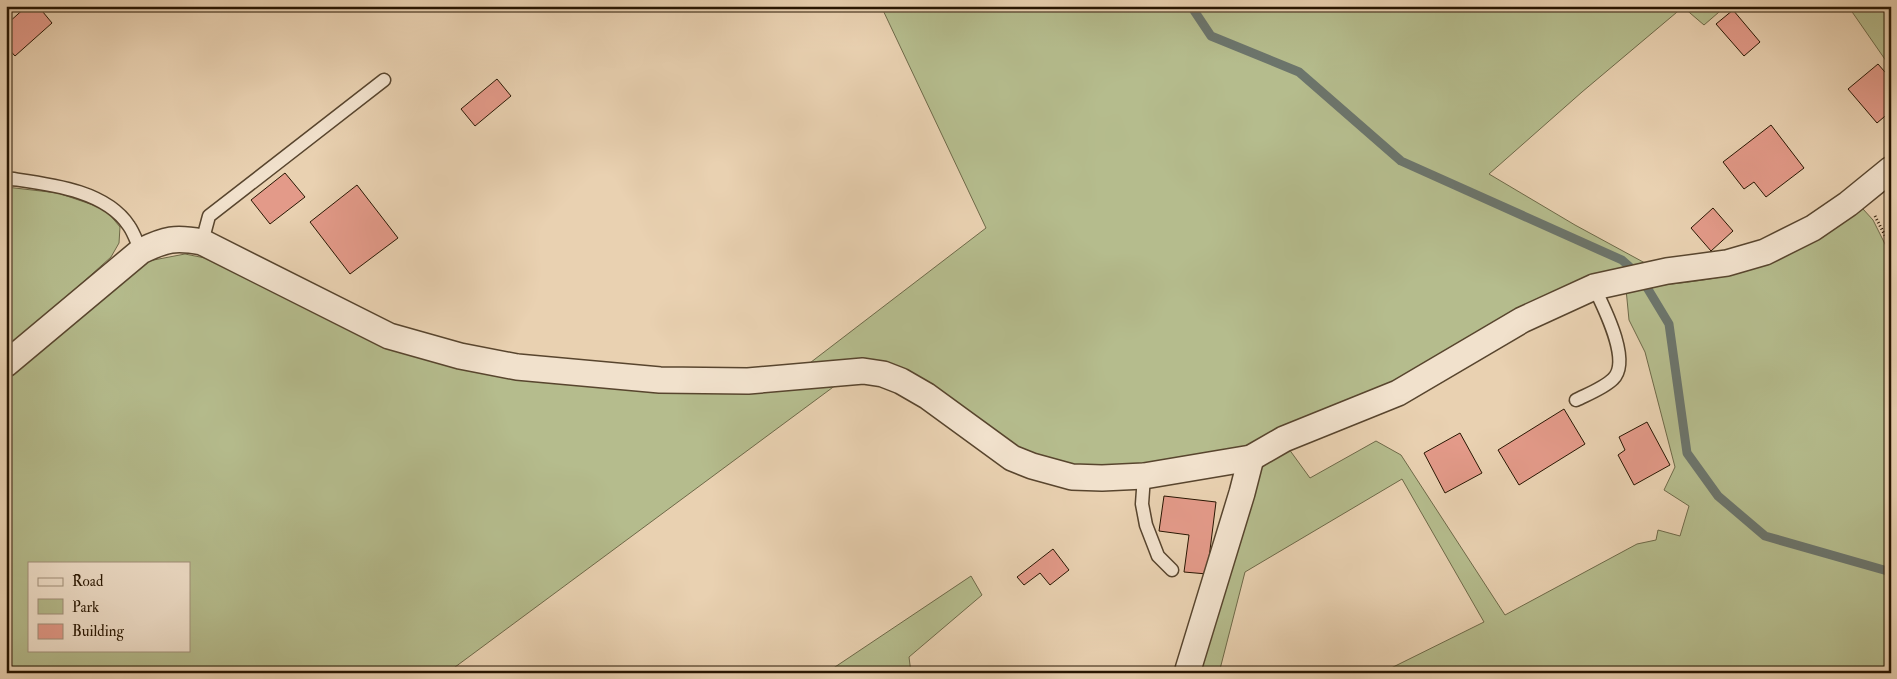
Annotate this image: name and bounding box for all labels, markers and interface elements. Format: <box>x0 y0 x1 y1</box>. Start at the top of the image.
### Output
legend <box>28 562 190 652</box>
text: Road <box>72 572 104 591</box>
text: Park <box>72 598 99 617</box>
text: Building <box>72 622 124 641</box>

